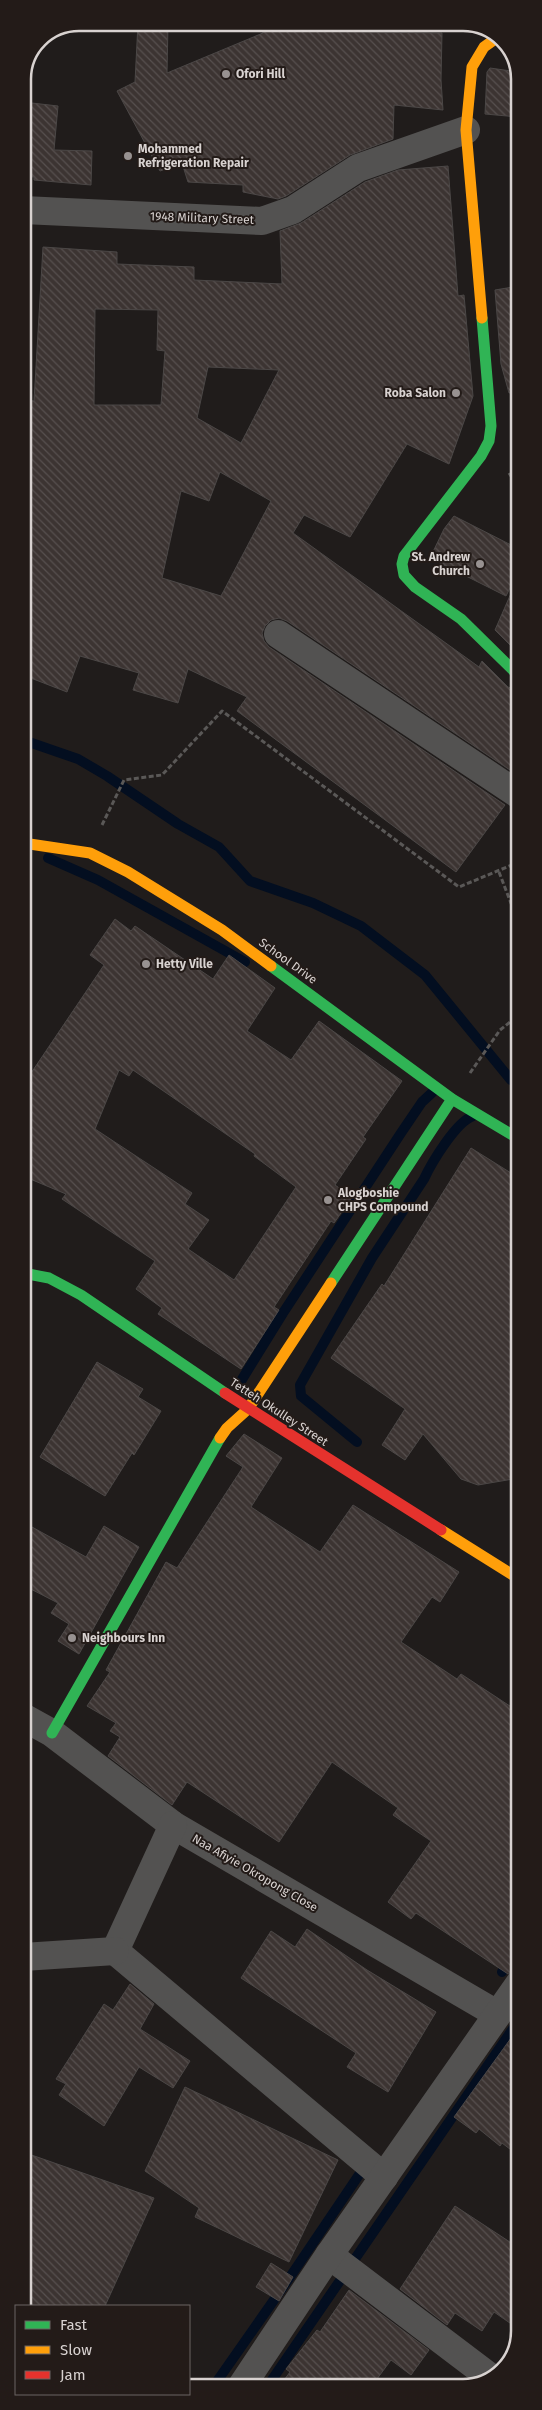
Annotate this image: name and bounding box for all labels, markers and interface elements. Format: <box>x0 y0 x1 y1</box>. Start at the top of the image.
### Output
place label: Ofori Hill <box>236 67 285 81</box>
marker: Ofori Hill <box>220 68 232 80</box>
place label: Mohammed Refrigeration Repair <box>138 142 249 170</box>
marker: Mohammed Refrigeration Repair <box>122 150 134 162</box>
street label: 1948 Military Street <box>150 209 255 227</box>
place label: Roba Salon <box>385 386 446 400</box>
marker: Roba Salon <box>450 387 462 399</box>
place label: St. Andrew Church <box>411 550 470 578</box>
marker: St. Andrew Church <box>474 558 486 570</box>
street label: School Drive <box>256 935 320 987</box>
place label: Hetty Ville <box>156 957 213 971</box>
marker: Hetty Ville <box>140 958 152 970</box>
place label: Alogboshie CHPS Compound <box>337 1186 429 1214</box>
marker: Alogboshie CHPS Compound <box>322 1194 334 1206</box>
street label: Tetteh Okulley Street <box>227 1375 331 1449</box>
place label: Neighbours Inn <box>82 1631 165 1645</box>
marker: Neighbours Inn <box>66 1632 78 1644</box>
street label: Naa Afiyie Okropong Close <box>190 1831 320 1915</box>
legend <box>15 2305 190 2395</box>
text: Fast <box>60 2316 87 2334</box>
text: Slow <box>60 2341 92 2359</box>
text: Jam <box>60 2366 86 2384</box>

